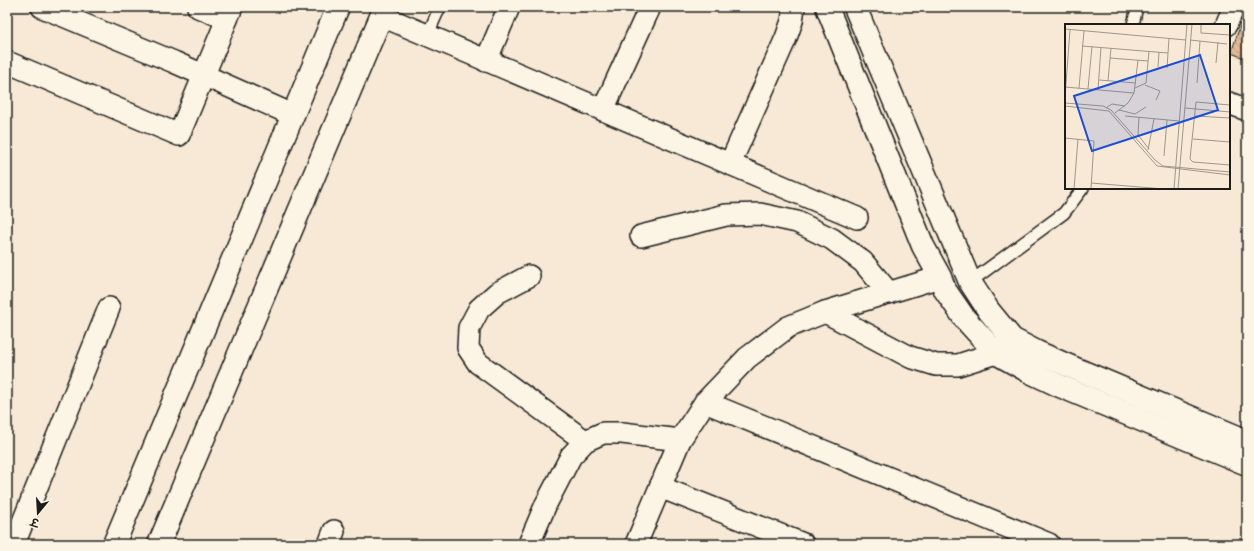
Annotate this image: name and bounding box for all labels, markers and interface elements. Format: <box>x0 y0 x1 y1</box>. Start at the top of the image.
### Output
inset map <box>1065 24 1230 189</box>
north arrow <box>18 493 58 533</box>
text: उ <box>28 514 42 530</box>

